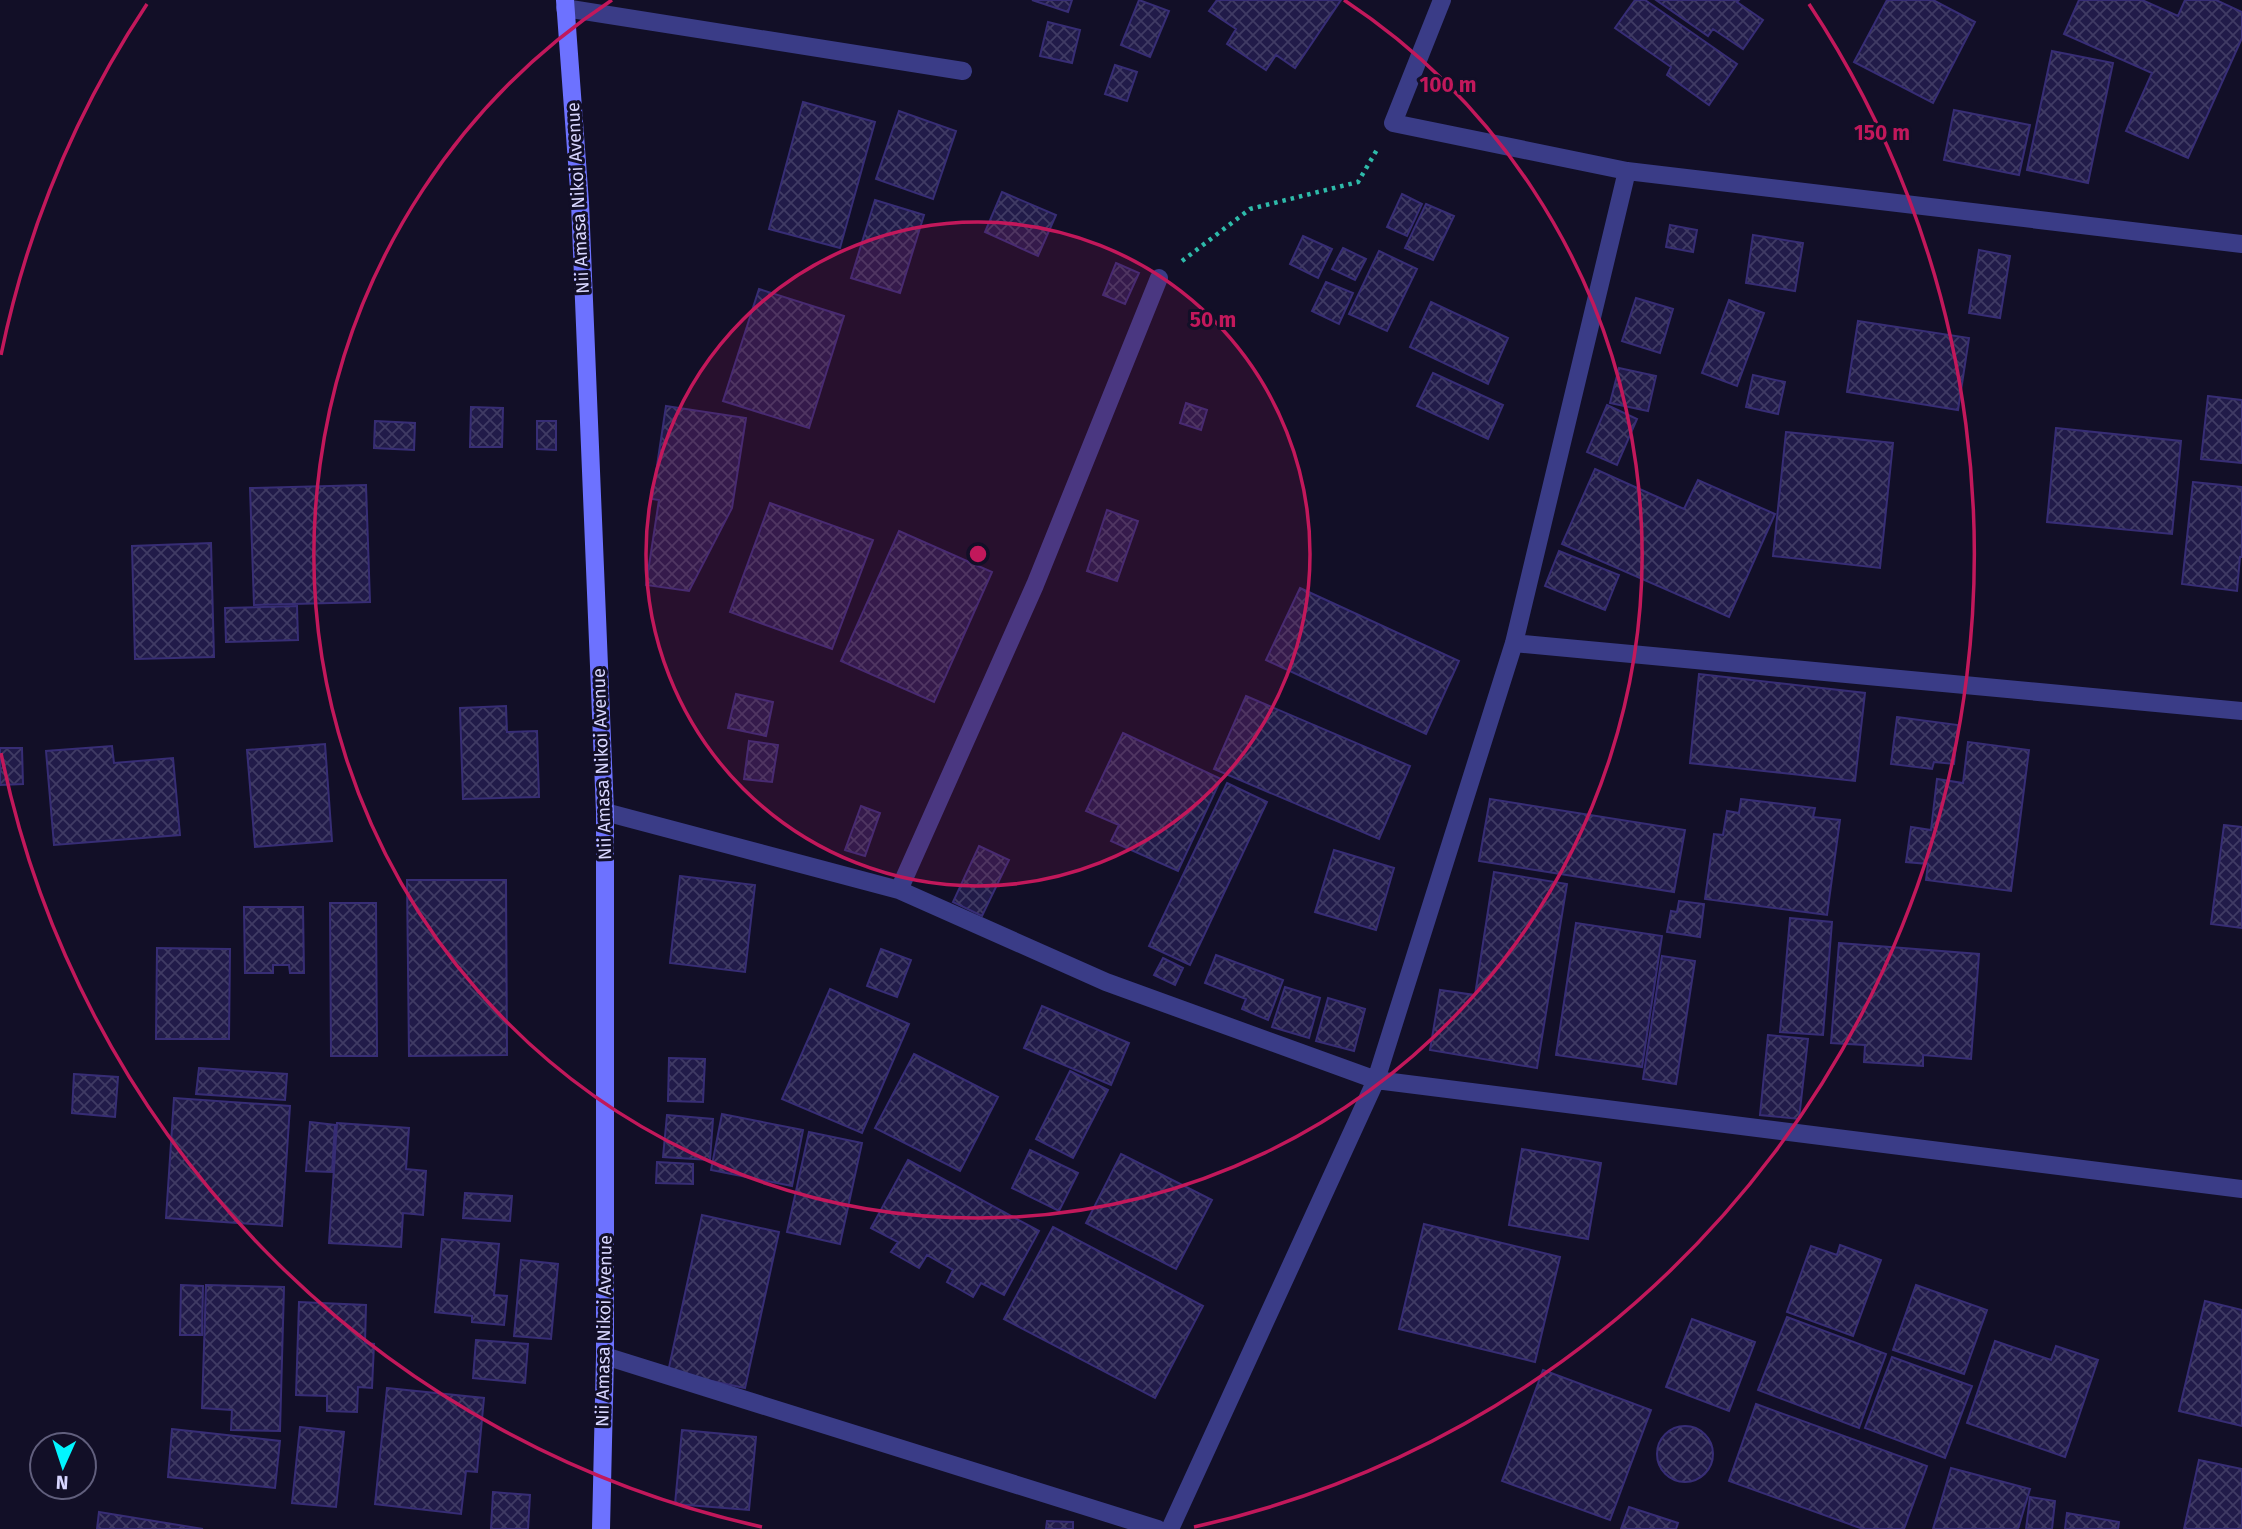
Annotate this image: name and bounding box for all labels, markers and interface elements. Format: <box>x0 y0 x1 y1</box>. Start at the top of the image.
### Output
text: 100 m <box>1419 72 1477 98</box>
street label: Nii Amasa Nikoi Avenue <box>562 102 594 294</box>
text: 150 m <box>1854 120 1910 146</box>
text: 50 m <box>1190 307 1236 333</box>
centre of rings <box>966 542 990 566</box>
street label: Nii Amasa Nikoi Avenue <box>588 668 616 860</box>
street label: Nii Amasa Nikoi Avenue <box>591 1235 617 1427</box>
north arrow <box>28 1431 98 1501</box>
text: N <box>55 1471 69 1494</box>

